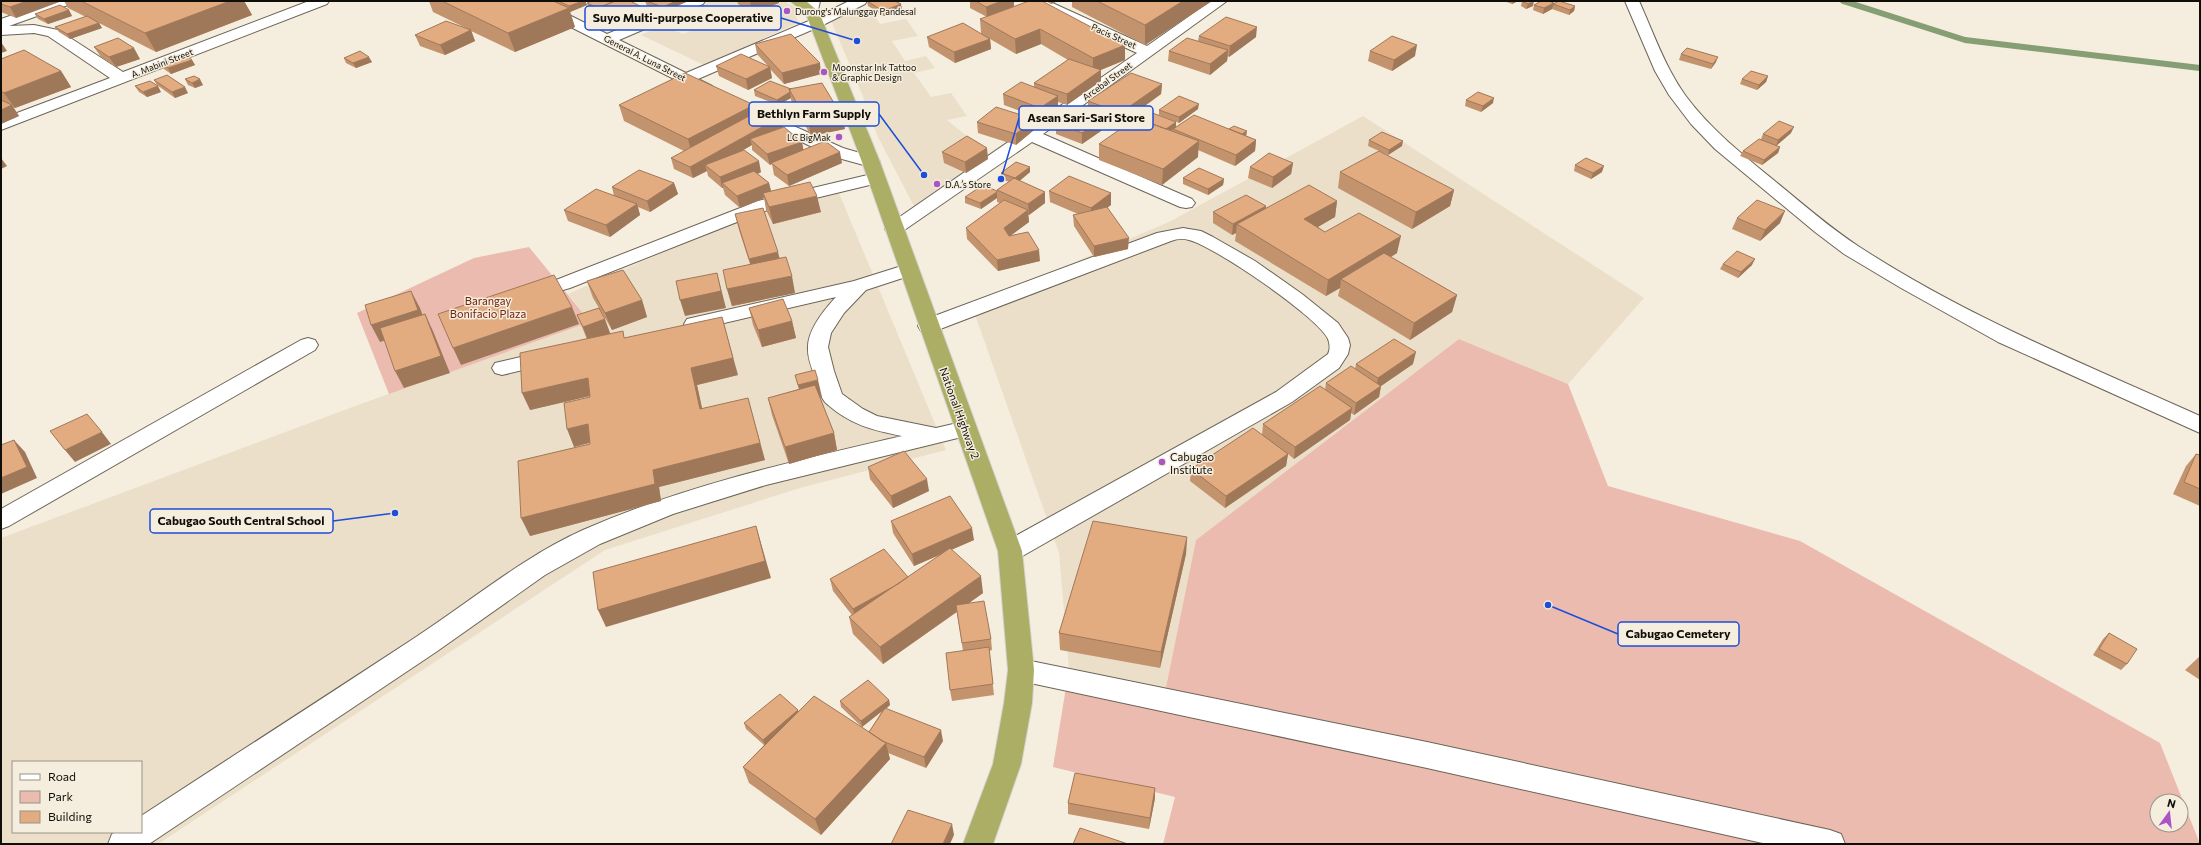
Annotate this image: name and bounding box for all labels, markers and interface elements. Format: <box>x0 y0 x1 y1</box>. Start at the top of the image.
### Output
callout: Suyo Multi-purpose Cooperative <box>585 6 781 30</box>
marker: Durong's Malunggay Pandesal <box>782 6 792 16</box>
place label: Durong's Malunggay Pandesal <box>795 6 916 17</box>
text: Suyo Multi-purpose Cooperative <box>593 10 773 24</box>
street label: Pacis Street <box>1090 21 1139 51</box>
street label: General A. Luna Street <box>602 33 688 84</box>
street label: A. Mabini Street <box>129 46 195 80</box>
street label: Arcebal Street <box>1080 59 1134 103</box>
place label: Moonstar Ink Tattoo & Graphic Design <box>832 62 916 83</box>
marker: Moonstar Ink Tattoo & Graphic Design <box>819 67 829 77</box>
callout: Bethlyn Farm Supply <box>749 102 879 126</box>
text: Bethlyn Farm Supply <box>757 106 871 120</box>
callout: Asean Sari-Sari Store <box>1019 106 1153 130</box>
text: Asean Sari-Sari Store <box>1027 110 1145 124</box>
place label: LC BigMak <box>787 132 831 143</box>
marker: LC BigMak <box>834 132 844 142</box>
marker: D.A.’s Store <box>932 179 942 189</box>
place label: D.A.’s Store <box>945 179 991 190</box>
park label: Barangay Bonifacio Plaza <box>450 294 526 320</box>
street label: National Highway 2 <box>937 366 983 460</box>
place label: Cabugao Institute <box>1170 450 1215 476</box>
marker: Cabugao Institute <box>1157 457 1167 467</box>
callout: Cabugao South Central School <box>150 509 333 533</box>
text: Cabugao South Central School <box>157 513 325 527</box>
callout: Cabugao Cemetery <box>1618 622 1739 646</box>
text: Cabugao Cemetery <box>1626 626 1731 640</box>
legend <box>12 761 142 833</box>
text: Road <box>48 769 76 783</box>
text: Park <box>48 789 74 803</box>
north arrow <box>2149 793 2189 833</box>
text: N <box>2166 796 2177 810</box>
text: Building <box>48 809 92 823</box>

